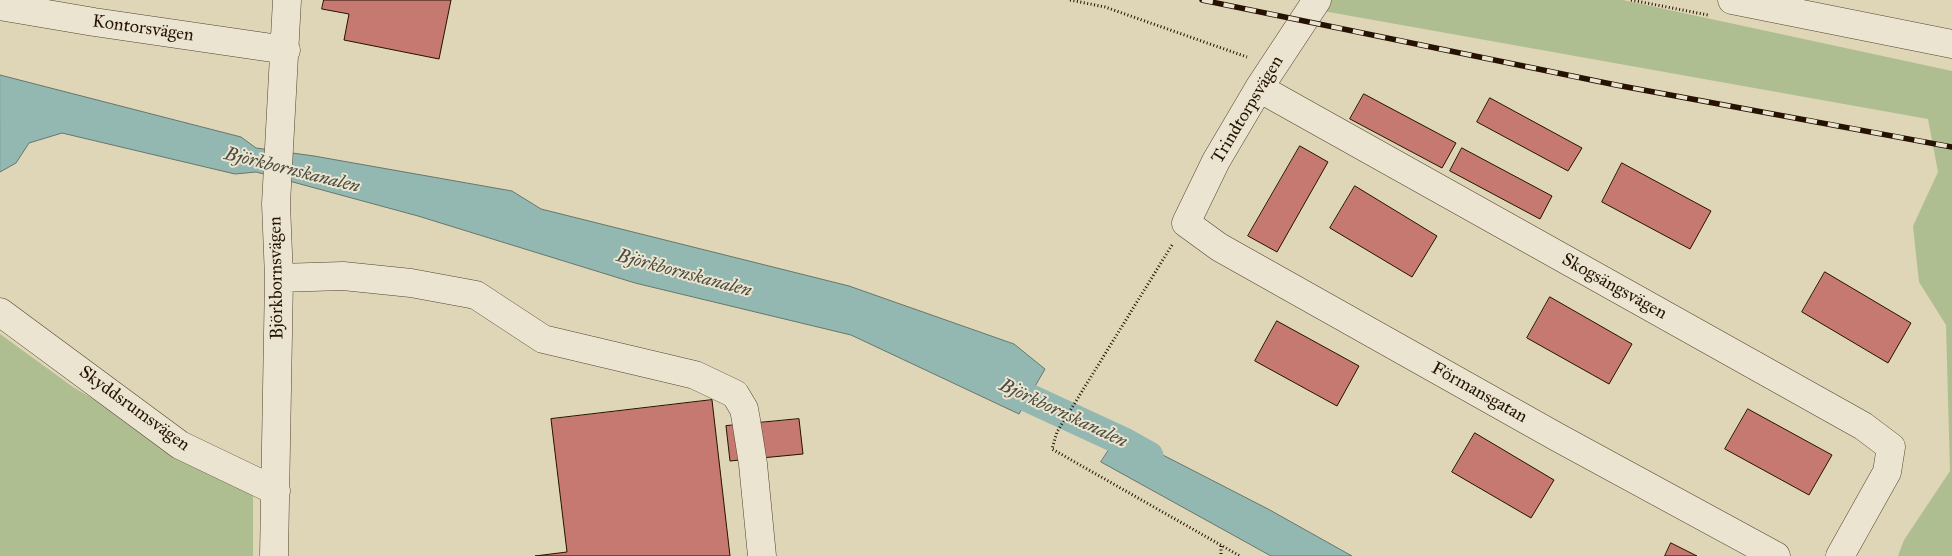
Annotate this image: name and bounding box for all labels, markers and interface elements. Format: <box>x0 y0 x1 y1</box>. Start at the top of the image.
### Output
street label: Kontorsvägen <box>91 11 195 47</box>
street label: Trindtorpsvägen <box>1207 52 1289 168</box>
water label: Björkbornskanalen <box>222 143 362 199</box>
street label: Björkbornsvägen <box>265 216 289 340</box>
water label: Björkbornskanalen <box>614 245 754 303</box>
street label: Skogsängsvägen <box>1558 249 1670 325</box>
street label: Förmansgatan <box>1427 358 1531 428</box>
street label: Skyddsrumsvägen <box>74 362 194 456</box>
water label: Björkbornskanalen <box>995 374 1131 454</box>

